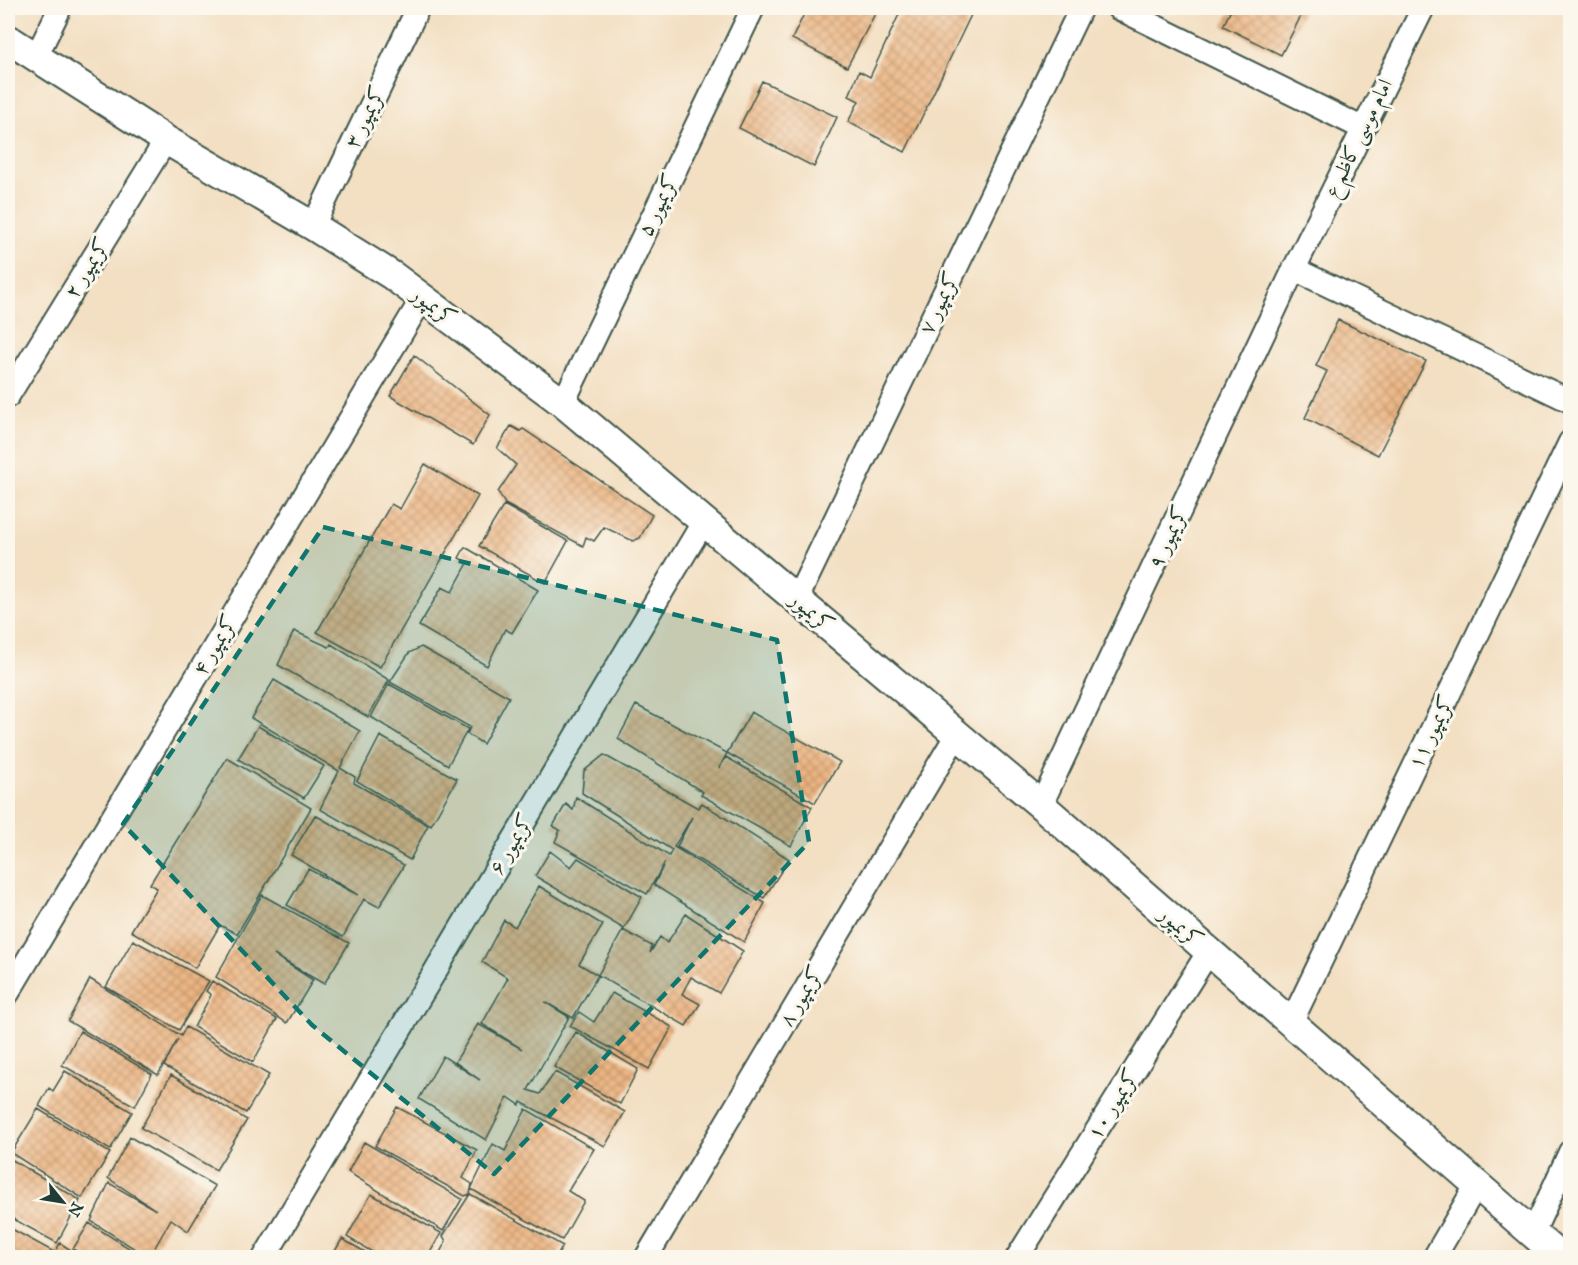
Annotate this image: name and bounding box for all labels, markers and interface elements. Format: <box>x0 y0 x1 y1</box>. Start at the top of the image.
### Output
street label: امام موسی کاظم ع <box>1318 74 1404 205</box>
street label: کریمپور ۳ <box>339 82 392 153</box>
street label: کریمپور ۵ <box>632 170 685 241</box>
street label: کریمپور ۲ <box>58 233 116 303</box>
street label: کریمپور ۷ <box>913 268 966 339</box>
street label: کریمپور <box>404 280 462 332</box>
street label: کریمپور ۹ <box>1142 501 1195 573</box>
street label: کریمپور <box>783 585 839 639</box>
street label: کریمپور ۴ <box>187 610 244 681</box>
street label: کریمپور ۱۱ <box>1402 691 1461 773</box>
street label: کریمپور ۶ <box>483 809 540 880</box>
street label: کریمپور <box>1152 900 1208 954</box>
street label: کریمپور ۸ <box>773 961 830 1032</box>
street label: کریمپور ۱۰ <box>1081 1064 1146 1145</box>
north arrow <box>33 1172 93 1232</box>
text: N <box>64 1199 87 1220</box>

